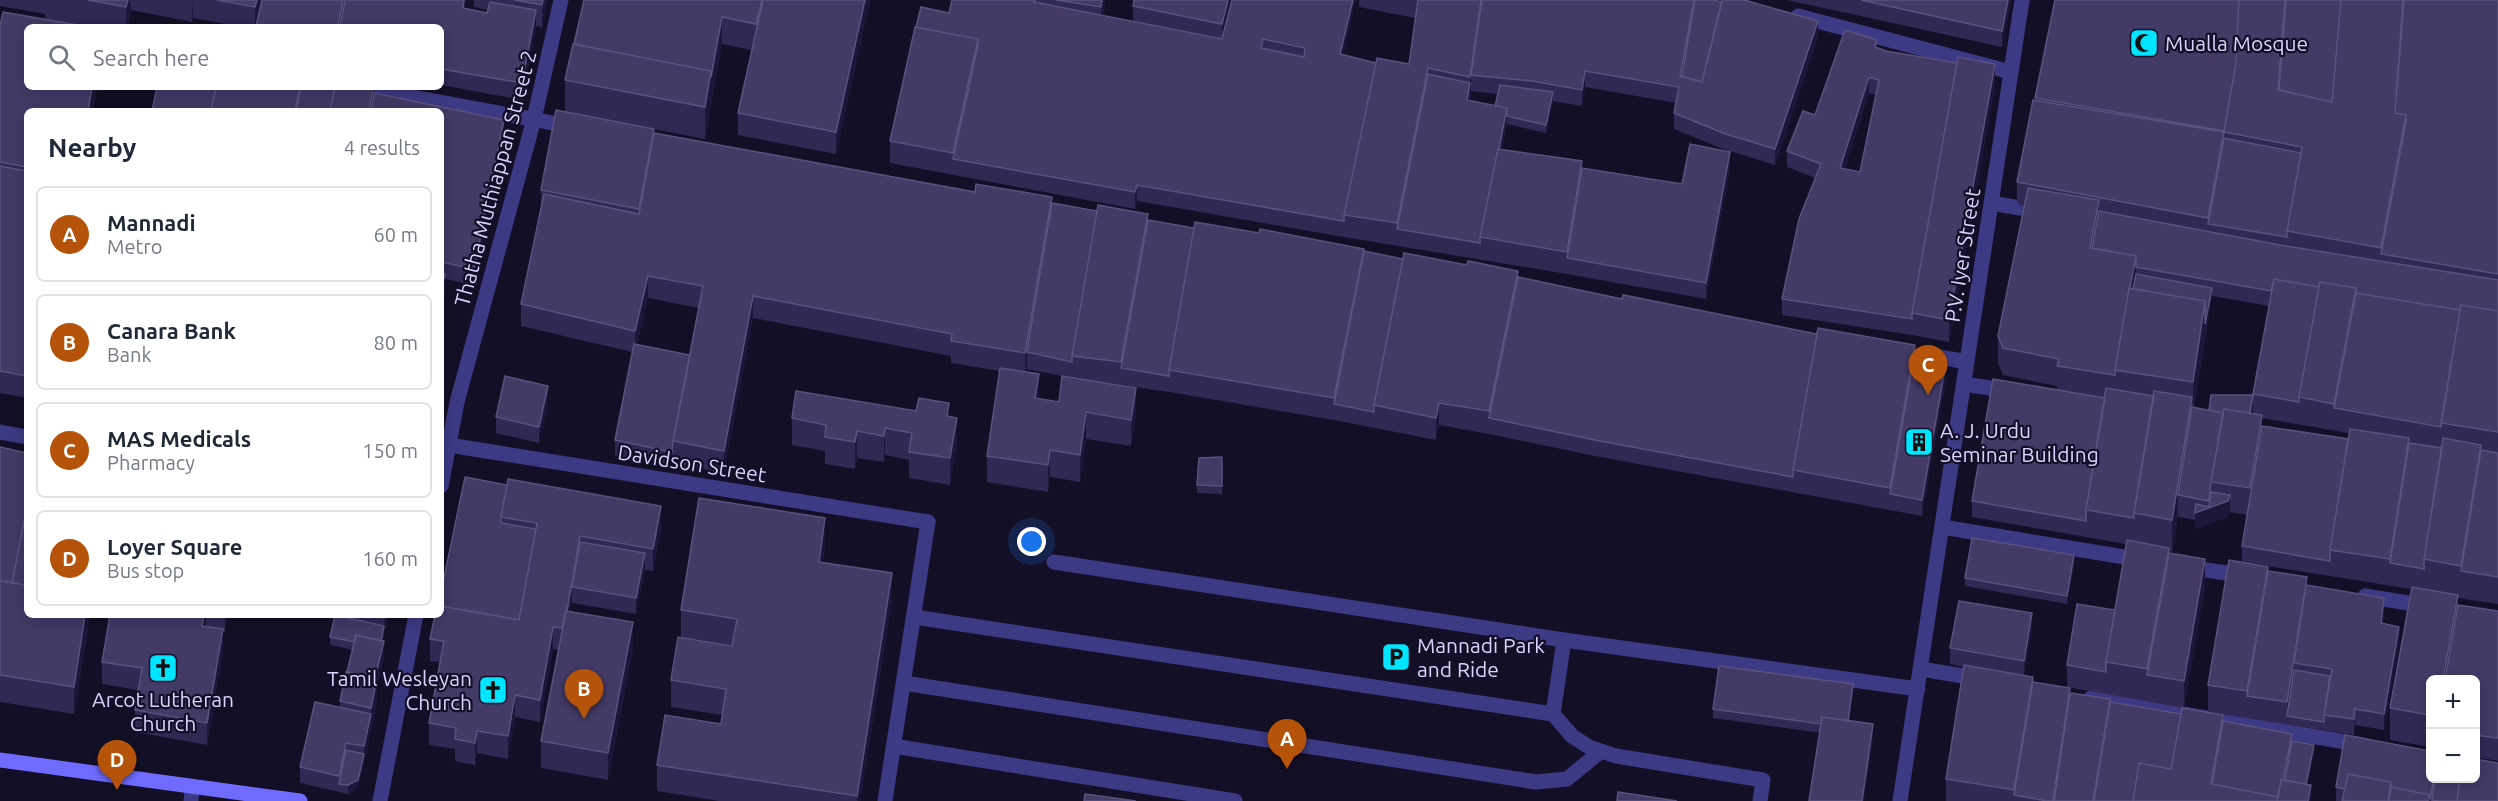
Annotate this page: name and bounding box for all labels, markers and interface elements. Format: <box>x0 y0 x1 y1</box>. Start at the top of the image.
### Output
search box <box>24 24 444 90</box>
mosque icon: Mualla Mosque <box>2128 27 2160 59</box>
place label: Mualla Mosque <box>2165 31 2308 55</box>
icon: search <box>45 41 78 74</box>
text: Search here <box>93 45 209 70</box>
street label: Thatha Muthiappan Street 2 <box>449 47 541 309</box>
text: Nearby <box>48 133 136 162</box>
text: 4 results <box>344 136 420 159</box>
street label: P.V. Iyer Street <box>1940 186 1984 324</box>
text: Mannadi <box>107 210 196 235</box>
text: A <box>62 223 77 246</box>
text: 60 m <box>374 223 418 246</box>
text: Metro <box>107 235 163 258</box>
text: Canara Bank <box>107 318 236 343</box>
text: B <box>63 331 76 354</box>
text: 80 m <box>374 331 418 354</box>
text: Bank <box>107 343 152 366</box>
pin: C <box>1908 346 1948 395</box>
place label: A. J. Urdu Seminar Building <box>1940 418 2099 466</box>
text: MAS Medicals <box>107 426 251 451</box>
building icon: A. J. Urdu Seminar Building <box>1903 426 1935 458</box>
text: C <box>63 439 76 462</box>
text: 150 m <box>362 439 418 462</box>
street label: Davidson Street <box>616 439 768 487</box>
text: Pharmacy <box>107 451 195 474</box>
your location <box>1017 527 1046 556</box>
text: Loyer Square <box>107 534 243 559</box>
text: D <box>62 547 77 570</box>
text: 160 m <box>362 547 418 570</box>
text: Bus stop <box>107 559 184 582</box>
place label: Mannadi Park and Ride <box>1417 633 1545 681</box>
parking icon: Mannadi Park and Ride <box>1380 641 1412 673</box>
church icon: Arcot Lutheran Church <box>147 652 179 684</box>
place label: Tamil Wesleyan Church <box>327 666 472 714</box>
pin: B <box>564 670 604 719</box>
church icon: Tamil Wesleyan Church <box>477 674 509 706</box>
map controls <box>2426 675 2480 783</box>
button: + <box>2426 675 2480 729</box>
place label: Arcot Lutheran Church <box>92 687 234 735</box>
pin: A <box>1268 720 1306 769</box>
button: − <box>2426 729 2480 783</box>
pin: D <box>98 740 136 790</box>

